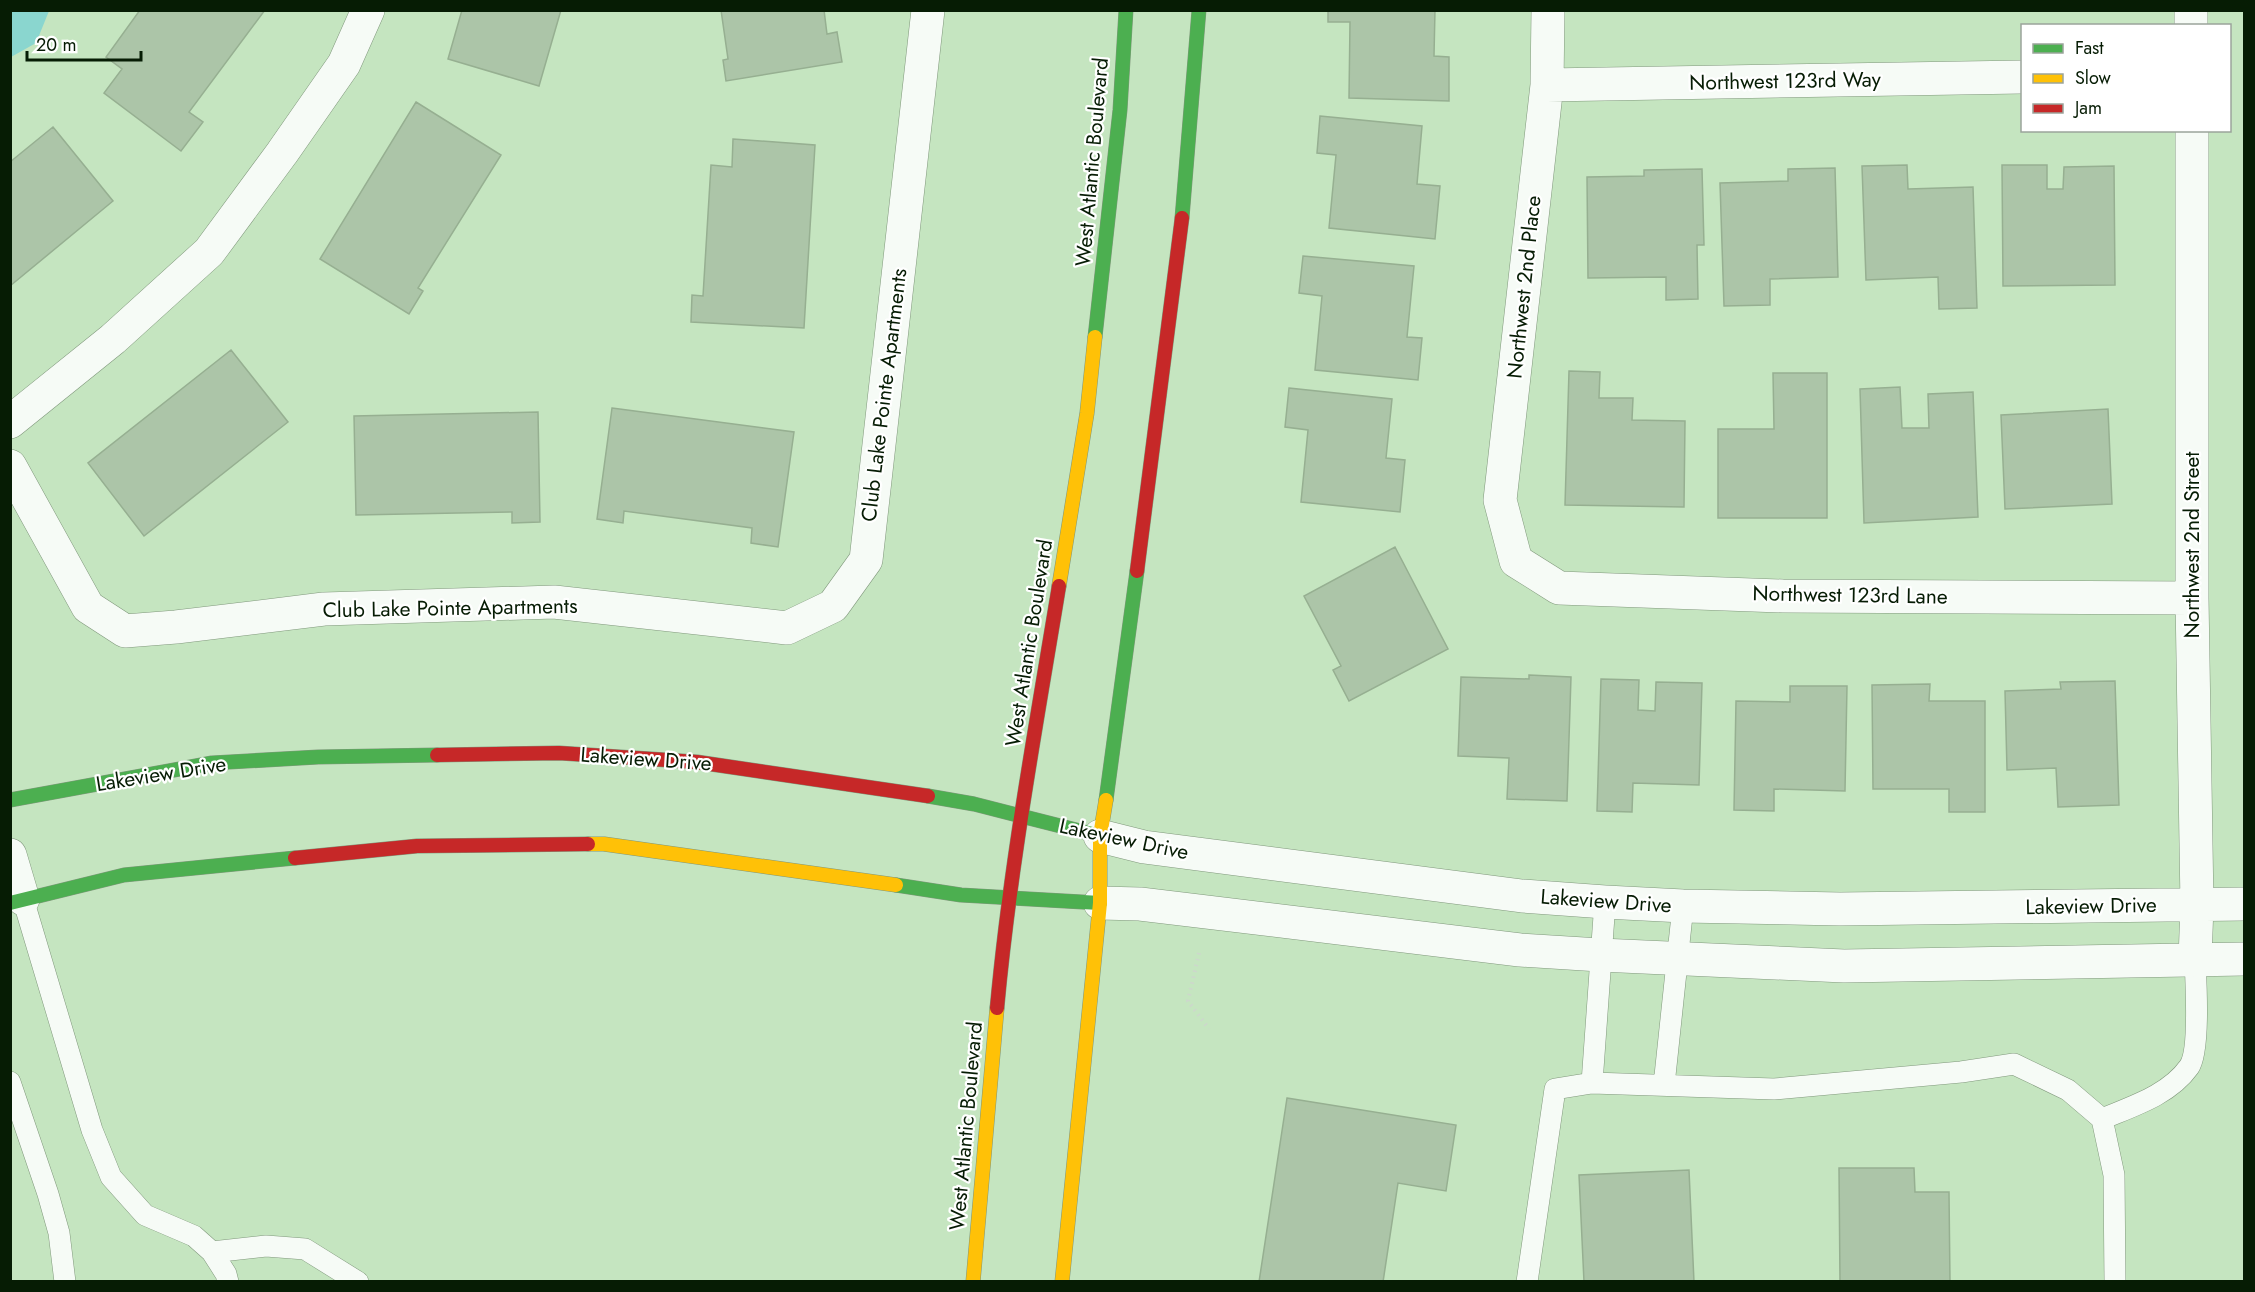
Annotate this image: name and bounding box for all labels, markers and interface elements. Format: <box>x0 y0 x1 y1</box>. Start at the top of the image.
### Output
scale bar <box>27 24 141 62</box>
legend <box>2021 24 2231 132</box>
text: 20 m <box>36 32 76 58</box>
text: Fast <box>2075 35 2104 61</box>
street label: West Atlantic Boulevard <box>1068 56 1116 268</box>
street label: Northwest 123rd Way <box>1689 64 1882 98</box>
text: Slow <box>2075 65 2112 91</box>
text: Jam <box>2073 95 2102 121</box>
street label: Northwest 2nd Place <box>1499 194 1549 380</box>
street label: Club Lake Pointe Apartments <box>854 267 914 523</box>
street label: Northwest 2nd Street <box>2177 452 2207 638</box>
street label: West Atlantic Boulevard <box>998 537 1060 749</box>
street label: Northwest 123rd Lane <box>1752 578 1948 612</box>
street label: Club Lake Pointe Apartments <box>322 591 578 625</box>
street label: Lakeview Drive <box>579 739 713 779</box>
street label: Lakeview Drive <box>94 749 228 799</box>
street label: Lakeview Drive <box>1057 811 1192 867</box>
street label: Lakeview Drive <box>1539 881 1673 921</box>
street label: Lakeview Drive <box>2025 890 2157 922</box>
street label: West Atlantic Boulevard <box>942 1020 990 1232</box>

